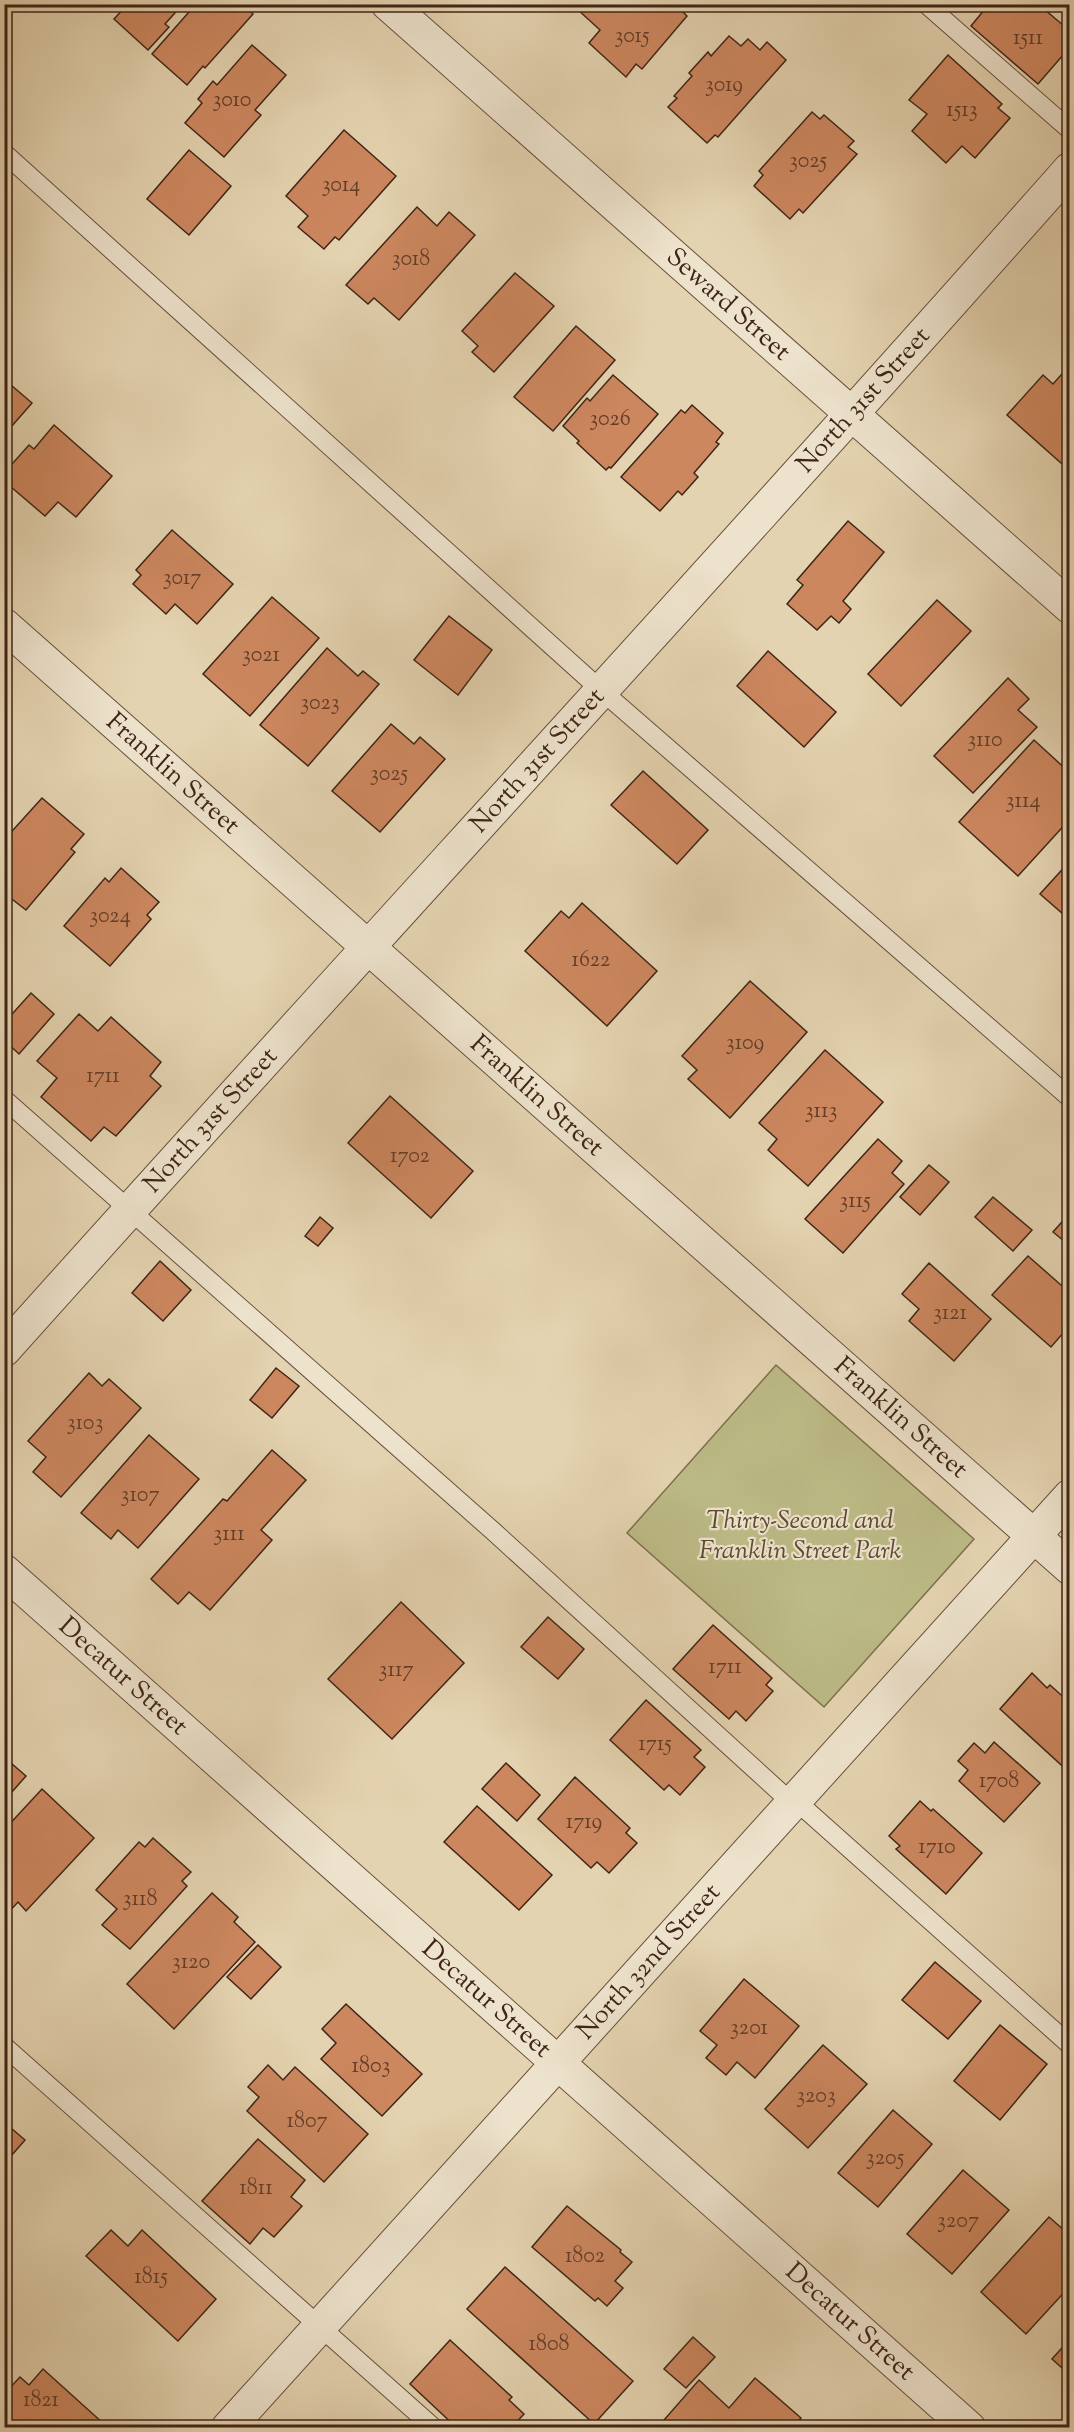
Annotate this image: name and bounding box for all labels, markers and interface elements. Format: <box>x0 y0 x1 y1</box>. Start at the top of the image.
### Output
house number: 3015 <box>614 21 650 53</box>
house number: 1511 <box>1013 23 1043 55</box>
house number: 3019 <box>705 70 743 102</box>
house number: 3010 <box>212 85 252 117</box>
house number: 1513 <box>946 95 978 127</box>
house number: 3025 <box>789 146 827 178</box>
house number: 3014 <box>322 170 360 202</box>
street label: Seward Street <box>658 239 799 370</box>
house number: 3018 <box>392 244 430 276</box>
street label: North 31st Street <box>788 319 939 482</box>
house number: 3026 <box>589 404 631 436</box>
house number: 3017 <box>163 563 201 595</box>
house number: 3021 <box>242 640 280 672</box>
street label: North 31st Street <box>462 680 614 842</box>
house number: 3023 <box>300 688 340 720</box>
street label: Franklin Street <box>97 705 248 844</box>
house number: 3110 <box>967 725 1003 757</box>
house number: 3025 <box>370 759 408 791</box>
house number: 3114 <box>1006 786 1040 818</box>
house number: 3024 <box>89 901 131 933</box>
house number: 1622 <box>572 945 610 977</box>
street label: Franklin Street <box>461 1027 612 1166</box>
house number: 3109 <box>726 1028 764 1060</box>
street label: North 31st Street <box>135 1039 287 1202</box>
house number: 1711 <box>86 1061 120 1093</box>
house number: 3113 <box>805 1096 837 1128</box>
house number: 1702 <box>390 1141 430 1173</box>
house number: 3115 <box>839 1186 871 1218</box>
house number: 3121 <box>933 1298 968 1330</box>
street label: Franklin Street <box>825 1349 976 1488</box>
house number: 3103 <box>67 1408 103 1440</box>
house number: 3107 <box>121 1480 159 1512</box>
park label: Thirty-Second and Franklin Street Park <box>699 1503 902 1570</box>
house number: 3111 <box>213 1519 245 1551</box>
street label: Decatur Street <box>50 1609 196 1744</box>
house number: 1711 <box>708 1652 742 1684</box>
house number: 3117 <box>379 1655 413 1687</box>
house number: 1715 <box>638 1729 672 1761</box>
house number: 1708 <box>979 1766 1019 1798</box>
house number: 1719 <box>566 1807 602 1839</box>
house number: 1710 <box>918 1832 956 1864</box>
street label: North 32nd Street <box>568 1876 730 2048</box>
house number: 3118 <box>123 1884 157 1916</box>
street label: Decatur Street <box>413 1931 559 2067</box>
house number: 3120 <box>172 1947 210 1979</box>
house number: 3201 <box>730 2013 769 2045</box>
house number: 1803 <box>351 2051 391 2083</box>
house number: 3203 <box>796 2081 836 2113</box>
house number: 1807 <box>286 2106 328 2138</box>
house number: 3205 <box>866 2143 905 2175</box>
house number: 1811 <box>239 2173 273 2205</box>
house number: 3207 <box>937 2206 979 2238</box>
house number: 1802 <box>565 2241 605 2273</box>
street label: Decatur Street <box>777 2254 923 2390</box>
house number: 1815 <box>134 2262 168 2294</box>
house number: 1808 <box>528 2329 570 2361</box>
house number: 1821 <box>23 2385 60 2417</box>

